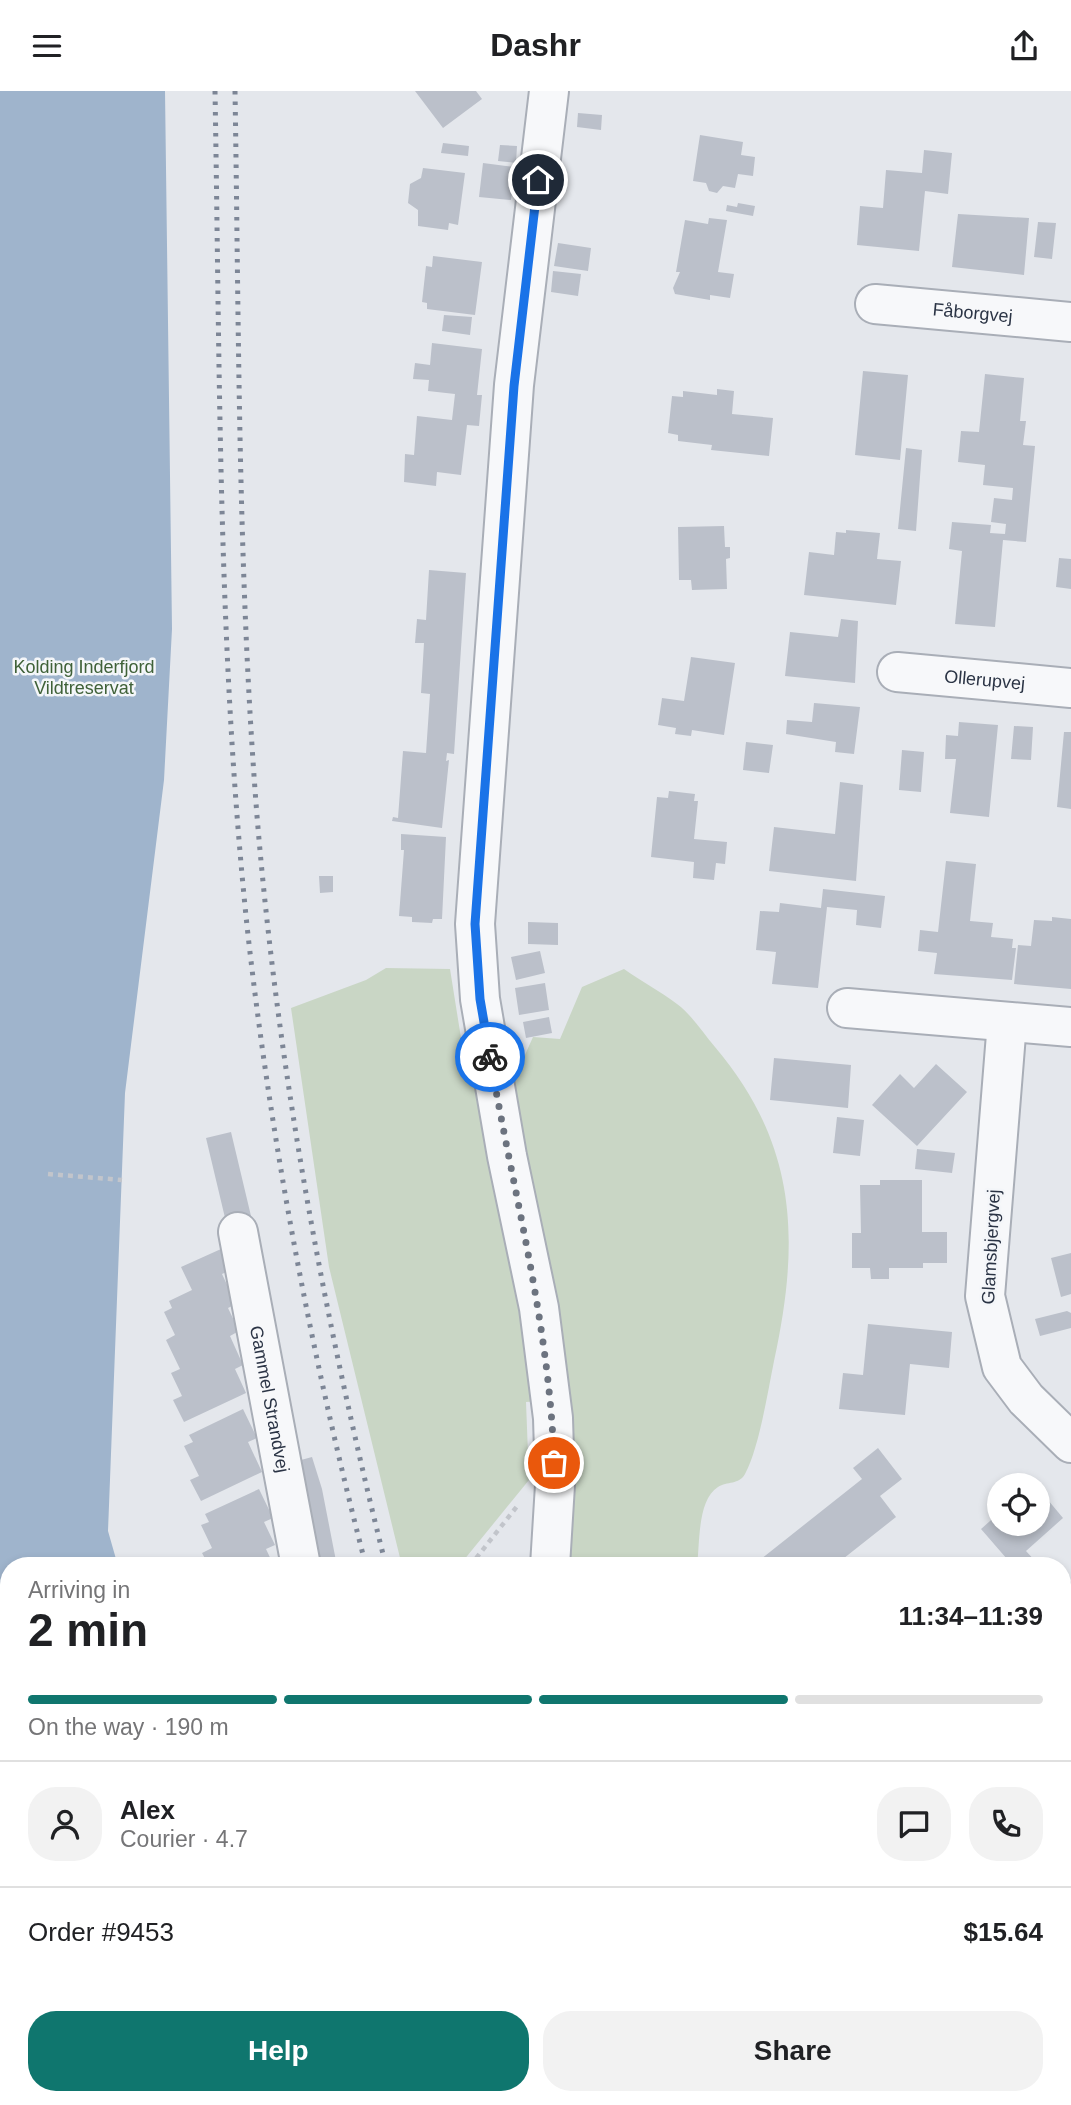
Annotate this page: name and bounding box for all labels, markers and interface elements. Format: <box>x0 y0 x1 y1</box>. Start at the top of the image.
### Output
icon: menu <box>28 27 66 65</box>
text: Dashr <box>490 27 581 63</box>
icon: share <box>1005 27 1043 65</box>
pin <box>508 150 568 210</box>
icon: home <box>519 161 557 199</box>
street label: Fåborgvej <box>932 299 1013 327</box>
park label: Kolding Inderfjord Vildtreservat <box>13 657 155 698</box>
street label: Ollerupvej <box>943 666 1026 694</box>
courier <box>455 1022 525 1092</box>
icon: bike <box>471 1038 509 1076</box>
street label: Glamsbjergvej <box>978 1189 1004 1305</box>
street label: Gammel Strandvej <box>246 1324 293 1474</box>
pin <box>524 1433 584 1493</box>
icon: bag <box>535 1444 573 1482</box>
map controls <box>987 1473 1050 1536</box>
button: locate <box>987 1473 1050 1536</box>
text: Arriving in <box>28 1577 130 1603</box>
text: 11:34–11:39 <box>898 1601 1043 1631</box>
text: 2 min <box>28 1604 148 1656</box>
text: On the way · 190 m <box>28 1714 229 1740</box>
button: person <box>28 1787 102 1861</box>
button: chat <box>877 1787 951 1861</box>
button: phone <box>969 1787 1043 1861</box>
text: Alex <box>120 1795 175 1825</box>
text: Courier · 4.7 <box>120 1826 248 1852</box>
text: Order #9453 <box>28 1917 174 1947</box>
text: $15.64 <box>963 1917 1043 1947</box>
button: Help <box>28 2011 529 2091</box>
button: Share <box>543 2011 1043 2091</box>

